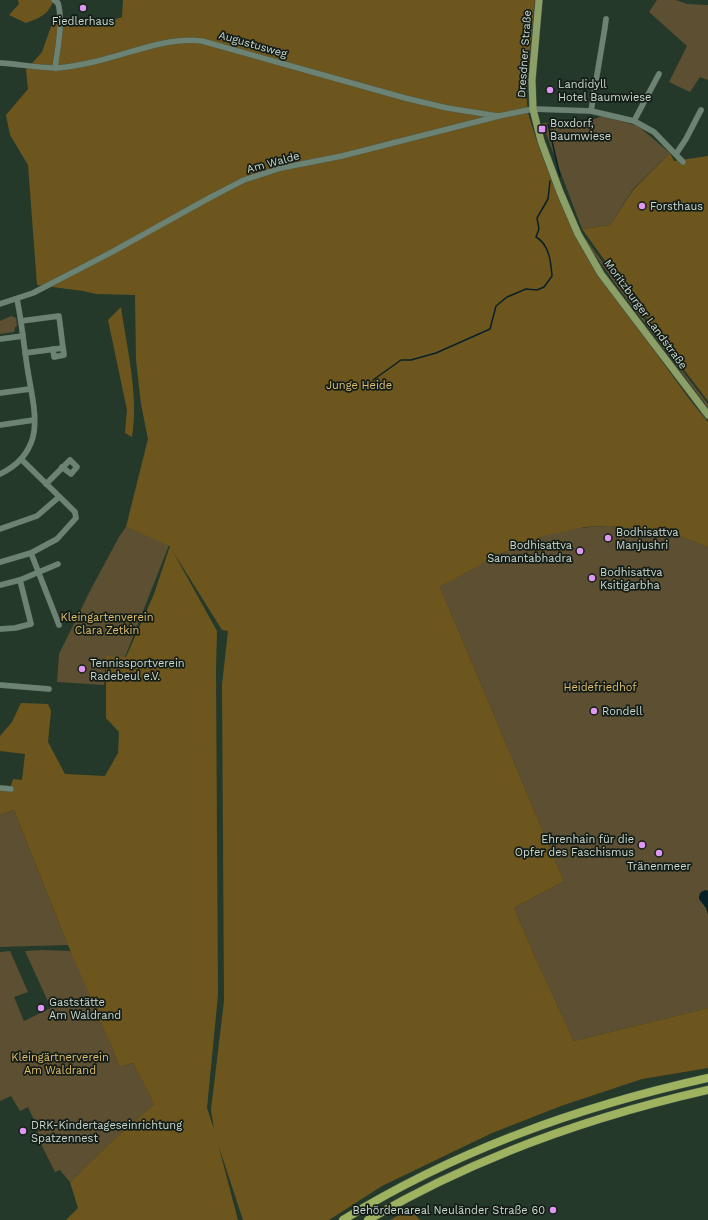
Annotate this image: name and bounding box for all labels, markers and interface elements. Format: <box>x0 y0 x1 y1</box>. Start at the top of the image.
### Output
marker: Fiedlerhaus <box>78 3 88 13</box>
street label: Dresdner Straße <box>515 10 534 98</box>
place label: Fiedlerhaus <box>52 15 115 28</box>
street label: Augustusweg <box>217 29 289 60</box>
place label: Landidyll Hotel Baumwiese <box>558 78 651 104</box>
marker: Landidyll Hotel Baumwiese <box>545 85 555 95</box>
place label: Boxdorf, Baumwiese <box>550 117 611 143</box>
marker: Boxdorf, Baumwiese <box>537 124 547 134</box>
street label: Am Walde <box>245 149 301 176</box>
place label: Forsthaus <box>650 200 703 213</box>
marker: Forsthaus <box>637 201 647 211</box>
street label: Moritzburger Landstraße <box>601 257 690 372</box>
park label: Junge Heide <box>326 379 392 392</box>
place label: Bodhisattva Manjushri <box>616 526 679 552</box>
marker: Bodhisattva Manjushri <box>603 533 613 543</box>
place label: Bodhisattva Samantabhadra <box>487 539 572 565</box>
marker: Bodhisattva Samantabhadra <box>575 546 585 556</box>
place label: Bodhisattva Ksitigarbha <box>600 566 663 592</box>
marker: Bodhisattva Ksitigarbha <box>587 573 597 583</box>
park label: Kleingartenverein Clara Zetkin <box>61 611 153 637</box>
place label: Tennissportverein Radebeul e.V. <box>90 657 185 683</box>
marker: Tennissportverein Radebeul e.V. <box>77 664 87 674</box>
park label: Heidefriedhof <box>563 681 637 694</box>
place label: Rondell <box>602 705 643 718</box>
marker: Rondell <box>589 706 599 716</box>
place label: Ehrenhain für die Opfer des Faschismus <box>515 833 634 859</box>
marker: Ehrenhain für die Opfer des Faschismus <box>637 840 647 850</box>
marker: Tränenmeer <box>654 848 664 858</box>
place label: Tränenmeer <box>627 860 692 873</box>
place label: Gaststätte Am Waldrand <box>49 996 121 1022</box>
marker: Gaststätte Am Waldrand <box>36 1003 46 1013</box>
park label: Kleingärtnerverein Am Waldrand <box>11 1051 109 1077</box>
place label: DRK-Kindertageseinrichtung Spatzennest <box>31 1119 182 1145</box>
marker: DRK-Kindertageseinrichtung Spatzennest <box>18 1126 28 1136</box>
place label: Behördenareal Neuländer Straße 60 <box>352 1204 545 1217</box>
marker: Behördenareal Neuländer Straße 60 <box>548 1205 558 1215</box>

